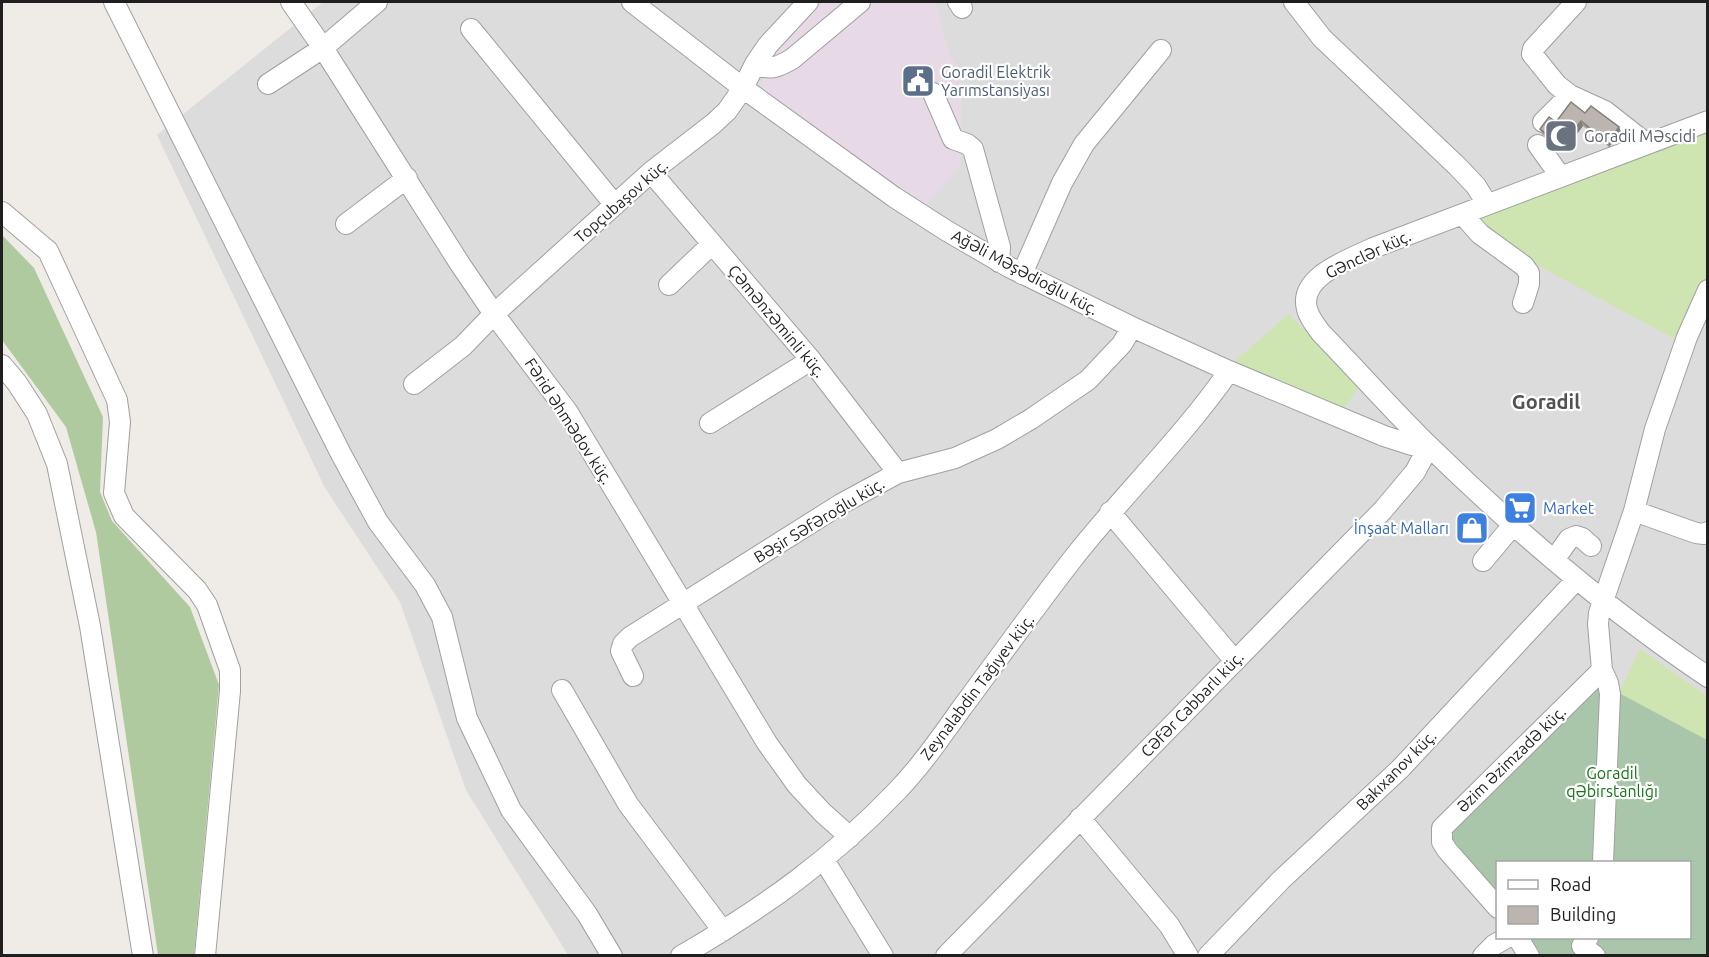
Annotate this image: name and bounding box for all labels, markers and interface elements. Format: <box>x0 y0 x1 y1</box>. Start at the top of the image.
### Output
public building icon: Goradil Elektrik Yarımstansiyası <box>900 63 936 99</box>
place label: Goradil Elektrik Yarımstansiyası <box>941 63 1051 99</box>
mosque icon: Goradil Məscidi <box>1543 118 1579 154</box>
place label: Goradil Məscidi <box>1584 127 1696 145</box>
street label: Topçubaşov küç. <box>571 156 671 246</box>
street label: Ağəli Məşədioğlu küç. <box>949 226 1101 318</box>
street label: Gənclər küç. <box>1322 226 1414 282</box>
street label: Çəmənzəminli küç. <box>725 261 829 381</box>
street label: Fərid Əhmədov küç. <box>521 355 617 487</box>
district label: Goradil <box>1512 390 1580 413</box>
street label: Bəşir Səfəroğlu küç. <box>750 474 888 566</box>
supermarket icon: Market <box>1502 490 1538 526</box>
place label: Market <box>1543 499 1595 517</box>
shop icon: İnşaat Malları <box>1454 510 1490 546</box>
place label: İnşaat Malları <box>1354 519 1449 537</box>
street label: Zeynalabdin Tağıyev küç. <box>917 611 1037 763</box>
street label: Cəfər Cabbarlı küç. <box>1137 648 1247 760</box>
street label: Əzim Əzimzadə küç. <box>1453 702 1569 816</box>
street label: Bakıxanov küç. <box>1352 726 1440 814</box>
park label: Goradil qəbirstanlığı <box>1566 764 1658 800</box>
legend <box>1496 861 1691 939</box>
text: Road <box>1550 874 1592 894</box>
text: Building <box>1550 904 1616 924</box>

